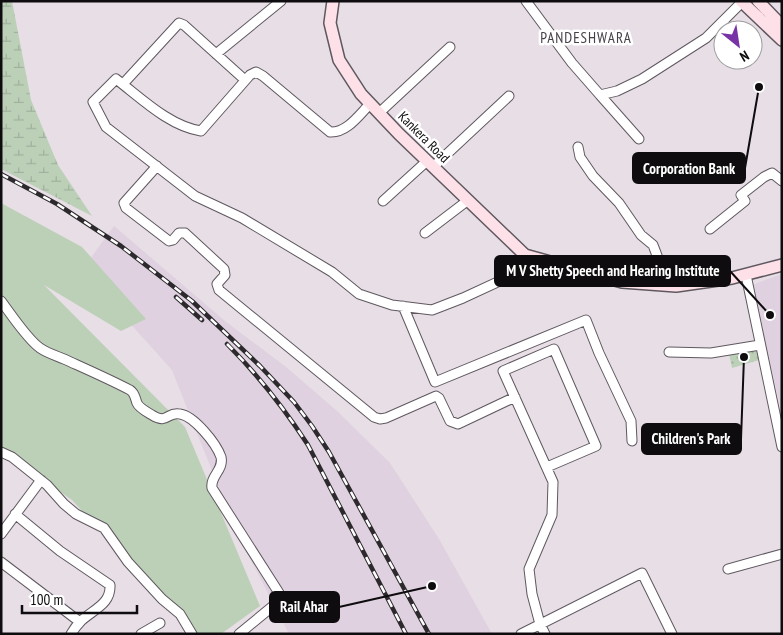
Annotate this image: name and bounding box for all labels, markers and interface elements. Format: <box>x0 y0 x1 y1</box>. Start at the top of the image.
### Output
north arrow <box>713 20 763 70</box>
district label: PANDESHWARA <box>540 28 632 47</box>
text: N <box>737 47 752 66</box>
street label: Kankera Road <box>394 107 454 167</box>
callout: Corporation Bank <box>633 153 745 183</box>
text: Corporation Bank <box>643 159 736 178</box>
callout: M V Shetty Speech and Hearing Institute <box>495 256 730 286</box>
text: M V Shetty Speech and Hearing Institute <box>506 261 720 280</box>
callout: Children's Park <box>642 424 741 454</box>
text: Children's Park <box>651 429 731 448</box>
scale bar <box>22 582 138 614</box>
text: 100 m <box>30 590 63 609</box>
callout: Rail Ahar <box>270 592 339 622</box>
text: Rail Ahar <box>280 597 329 616</box>

